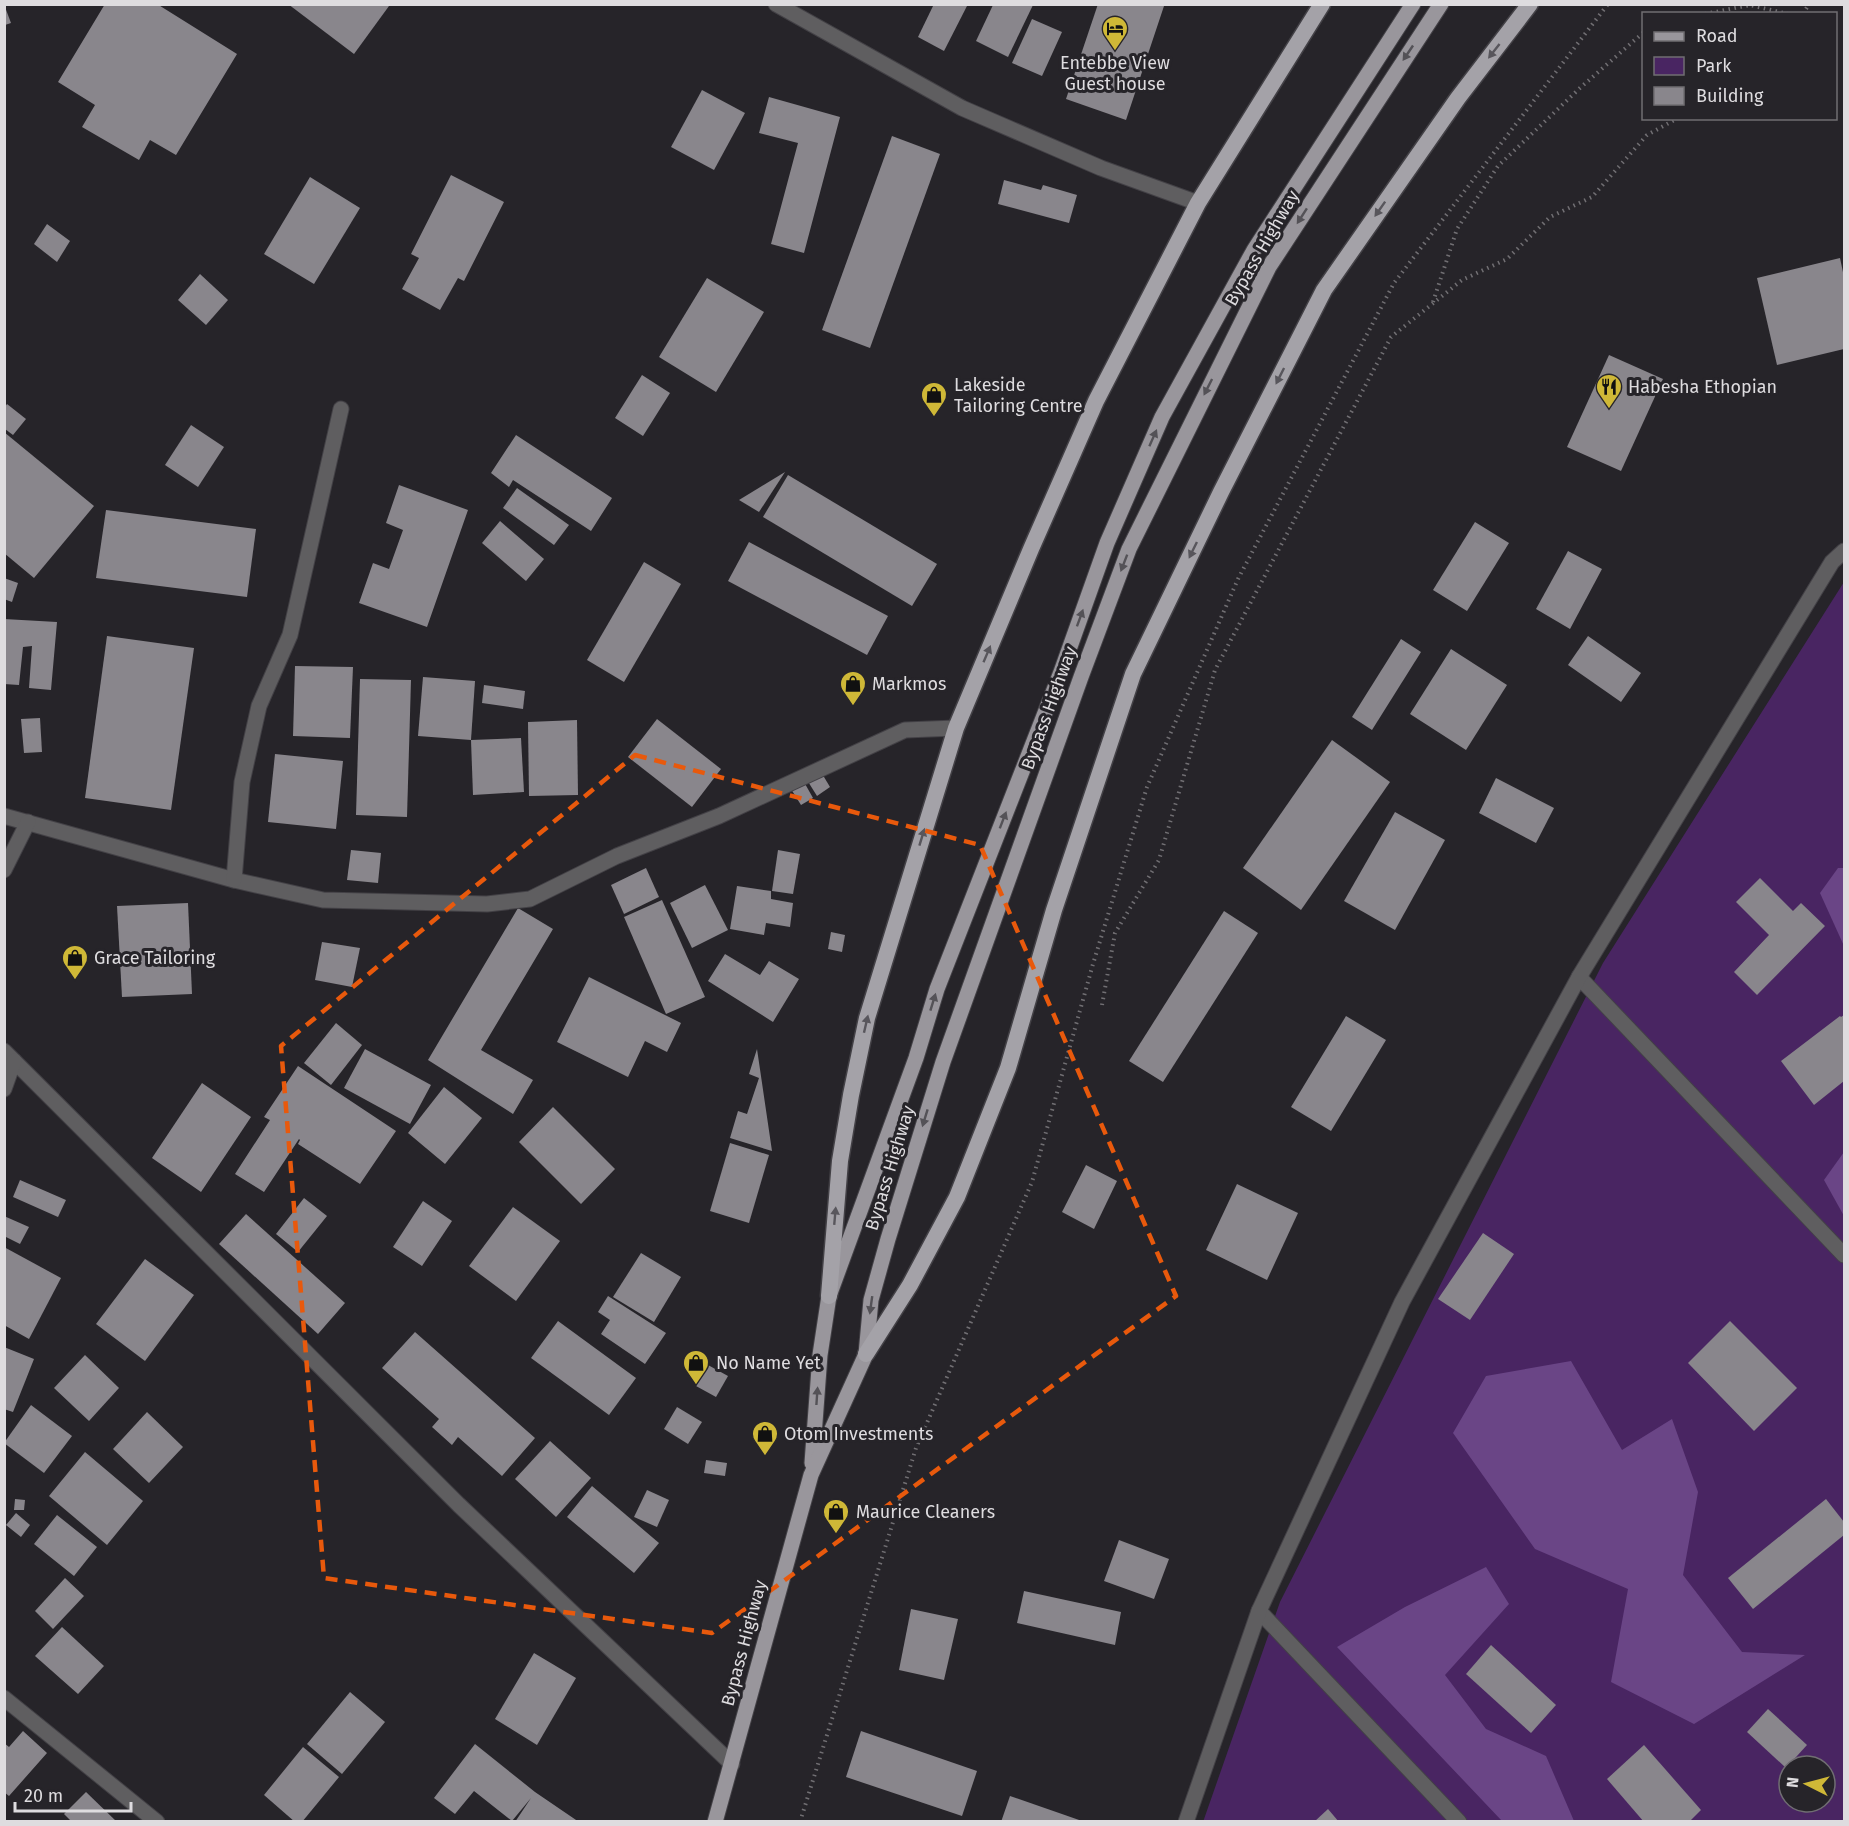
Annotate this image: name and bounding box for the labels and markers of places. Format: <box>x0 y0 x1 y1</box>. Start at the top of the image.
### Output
hotel icon: Entebbe View Guest house <box>1100 14 1130 52</box>
place label: Entebbe View Guest house <box>1060 52 1170 95</box>
restaurant icon: Habesha Ethopian <box>1594 372 1624 410</box>
place label: Lakeside Tailoring Centre <box>954 374 1082 417</box>
place label: Habesha Ethopian <box>1628 376 1777 398</box>
shop icon: Lakeside Tailoring Centre <box>919 380 949 418</box>
shop icon: Markmos <box>838 669 868 707</box>
place label: Markmos <box>872 673 946 695</box>
shop icon: Grace Tailoring <box>60 943 90 981</box>
place label: Grace Tailoring <box>94 947 216 969</box>
shop icon: No Name Yet <box>681 1348 711 1386</box>
place label: No Name Yet <box>716 1352 821 1374</box>
shop icon: Otom Investments <box>750 1419 780 1457</box>
place label: Otom Investments <box>784 1423 933 1445</box>
shop icon: Maurice Cleaners <box>821 1497 851 1535</box>
place label: Maurice Cleaners <box>856 1501 995 1523</box>

